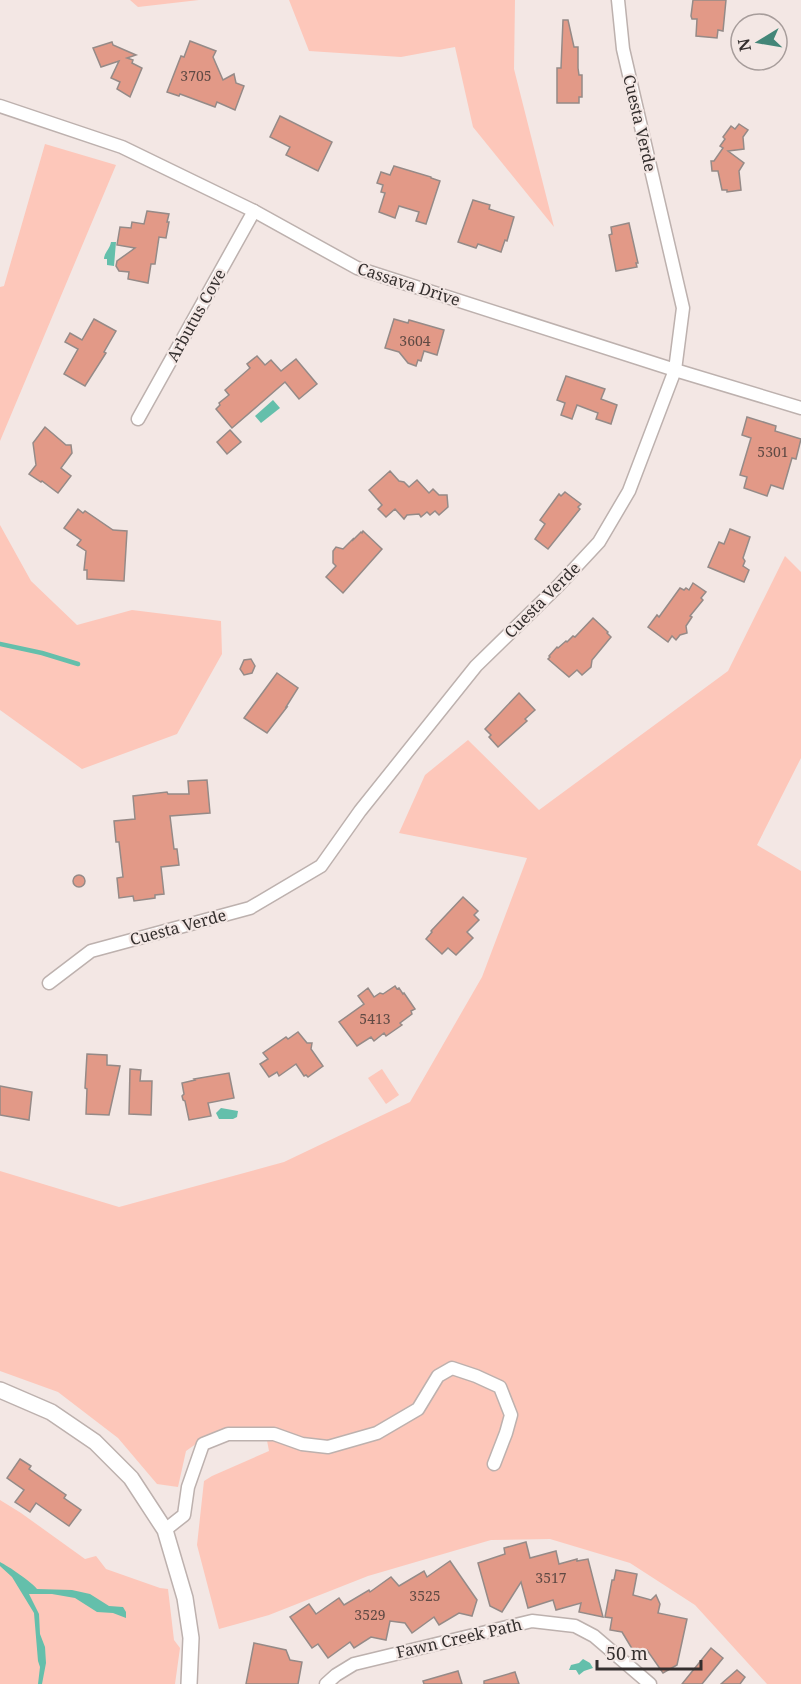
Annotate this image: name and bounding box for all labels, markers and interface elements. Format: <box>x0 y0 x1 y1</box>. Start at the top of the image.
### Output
north arrow <box>729 12 789 72</box>
text: N <box>732 36 756 53</box>
house number: 3705 <box>180 66 212 85</box>
street label: Cuesta Verde <box>618 72 662 174</box>
street label: Cassava Drive <box>355 257 463 311</box>
street label: Arbutus Cove <box>161 265 231 365</box>
house number: 3604 <box>399 331 431 350</box>
house number: 5301 <box>757 442 789 461</box>
street label: Cuesta Verde <box>499 557 585 643</box>
street label: Cuesta Verde <box>127 904 229 950</box>
house number: 5413 <box>359 1009 391 1028</box>
house number: 3517 <box>535 1568 567 1587</box>
house number: 3525 <box>409 1586 441 1605</box>
house number: 3529 <box>354 1605 386 1624</box>
street label: Fawn Creek Path <box>394 1613 524 1663</box>
scale bar <box>597 1633 700 1671</box>
text: 50 m <box>606 1641 648 1665</box>

